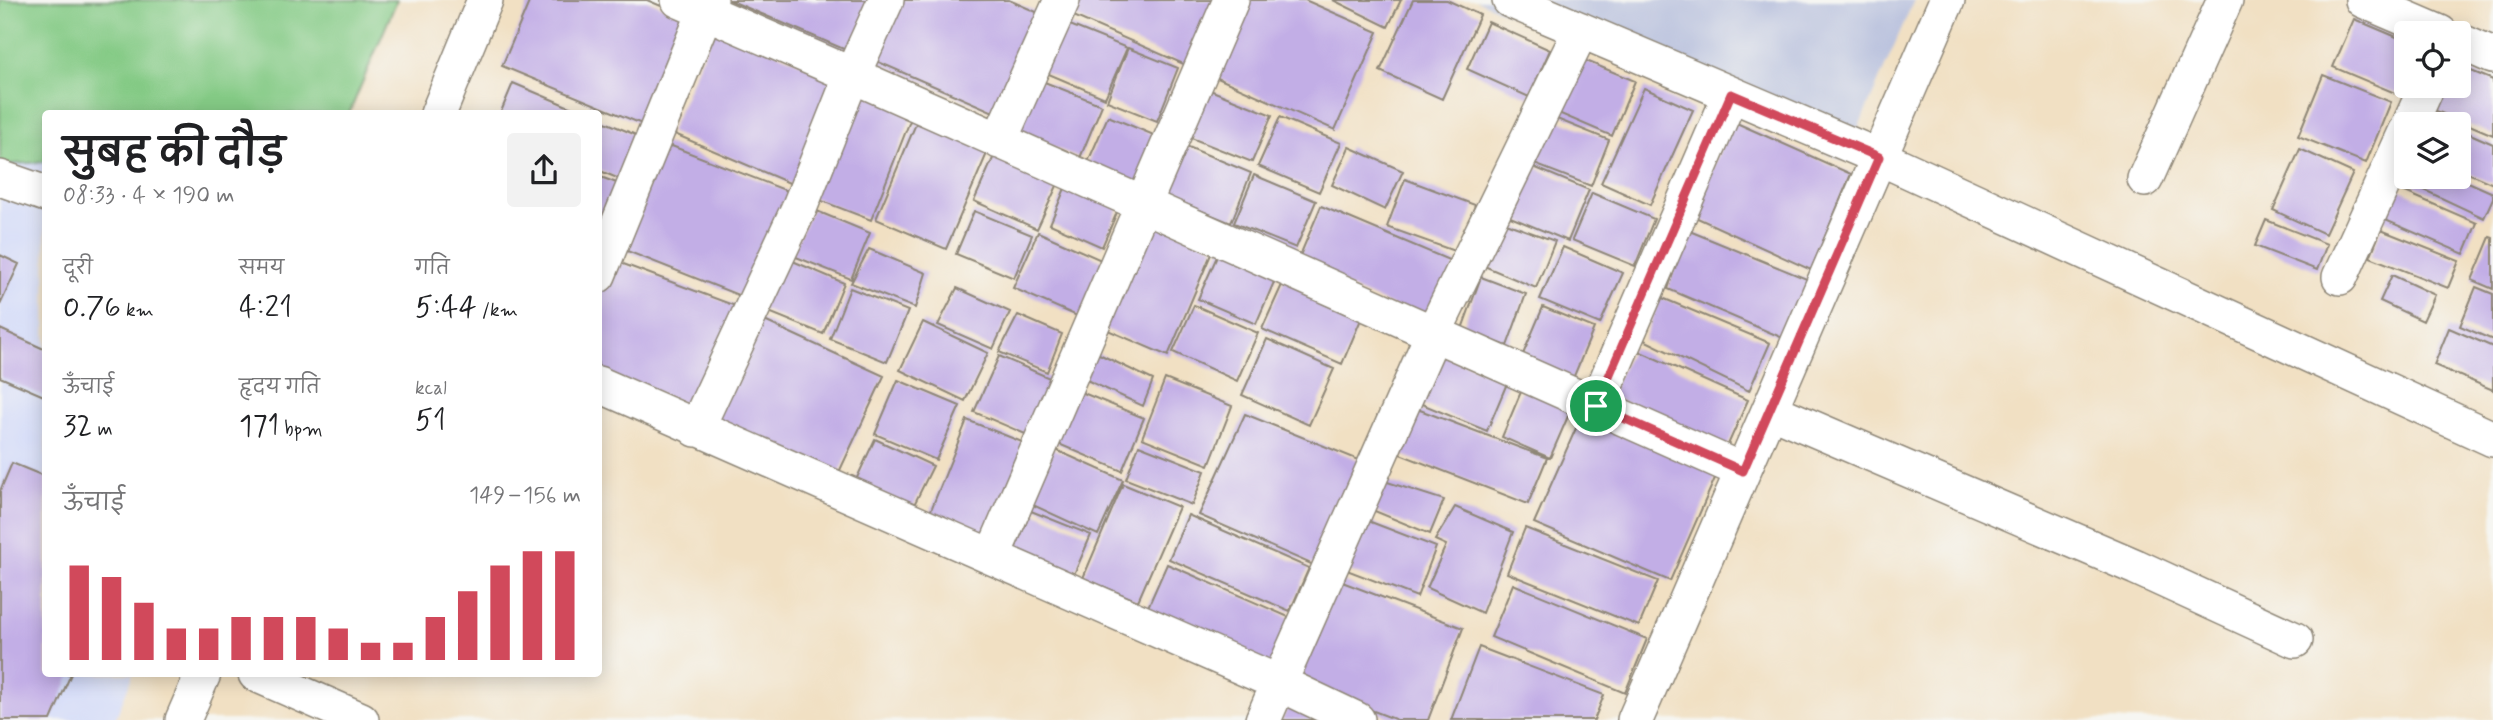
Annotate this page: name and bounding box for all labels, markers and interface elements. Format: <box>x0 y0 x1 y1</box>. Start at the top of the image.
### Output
map controls <box>2394 21 2471 189</box>
button: locate <box>2394 21 2471 98</box>
button: layers <box>2394 112 2471 189</box>
text: सुबह की दौड़ <box>63 130 285 179</box>
button: share <box>507 133 581 207</box>
text: 08:33 · 4 × 190 m <box>63 181 235 211</box>
text: दूरी <box>63 256 93 281</box>
text: समय <box>239 256 284 281</box>
text: गति <box>415 256 450 281</box>
text: 0.76 <box>63 288 121 327</box>
text: 4:21 <box>239 288 292 327</box>
text: 5:44 <box>415 288 477 327</box>
text: km <box>121 298 154 323</box>
text: /km <box>477 298 518 323</box>
text: ऊँचाई <box>63 375 114 400</box>
text: हृदय गति <box>239 375 320 400</box>
text: kcal <box>415 376 447 401</box>
pin <box>1566 376 1626 436</box>
icon: arrive <box>1577 387 1615 425</box>
text: 51 <box>415 401 446 440</box>
text: 32 <box>63 407 92 446</box>
text: 171 <box>239 407 279 446</box>
text: m <box>92 417 113 442</box>
text: bpm <box>279 417 323 442</box>
text: 149–156 m <box>469 481 581 511</box>
text: ऊँचाई <box>63 489 125 519</box>

